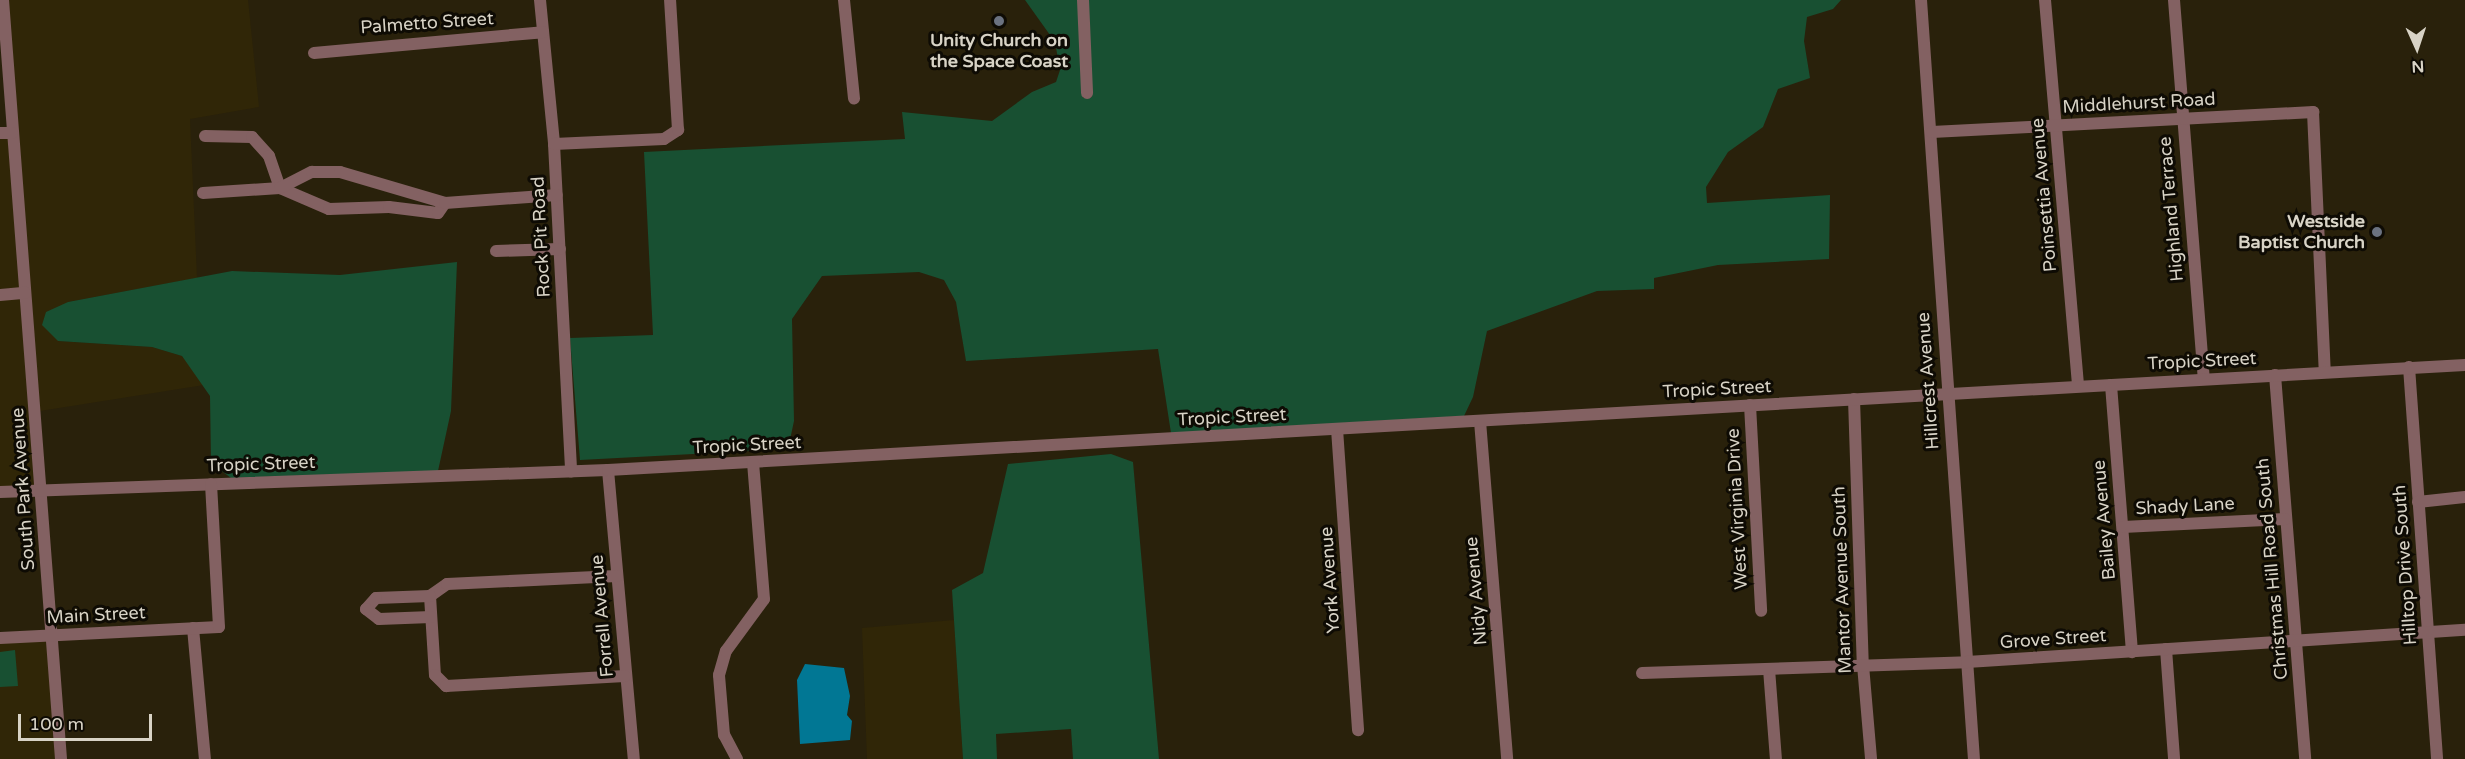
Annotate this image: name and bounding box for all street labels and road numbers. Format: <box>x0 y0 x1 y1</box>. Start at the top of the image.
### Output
street label: Palmetto Street <box>360 8 494 38</box>
street label: Middlehurst Road <box>2062 88 2216 118</box>
street label: Poinsettia Avenue <box>2027 117 2061 273</box>
street label: Highland Terrace <box>2154 136 2188 282</box>
street label: Rock Pit Road <box>527 176 555 298</box>
street label: Hillcrest Avenue <box>1912 312 1944 450</box>
street label: Tropic Street <box>2147 347 2257 375</box>
street label: Tropic Street <box>1662 375 1772 403</box>
street label: Tropic Street <box>1177 403 1287 431</box>
street label: South Park Avenue <box>7 407 39 571</box>
street label: West Virginia Drive <box>1722 428 1752 590</box>
street label: Tropic Street <box>692 431 802 459</box>
street label: Tropic Street <box>206 451 316 477</box>
street label: Christmas Hill Road South <box>2252 457 2292 681</box>
street label: Bailey Avenue <box>2088 459 2120 581</box>
street label: Hilltop Drive South <box>2389 484 2421 646</box>
street label: Mantor Avenue South <box>1828 486 1856 674</box>
street label: Shady Lane <box>2135 493 2235 519</box>
street label: York Avenue <box>1315 526 1345 634</box>
street label: Nidy Avenue <box>1460 536 1492 646</box>
street label: Forrell Avenue <box>586 554 618 678</box>
street label: Main Street <box>46 602 146 628</box>
street label: Grove Street <box>1999 625 2107 653</box>

